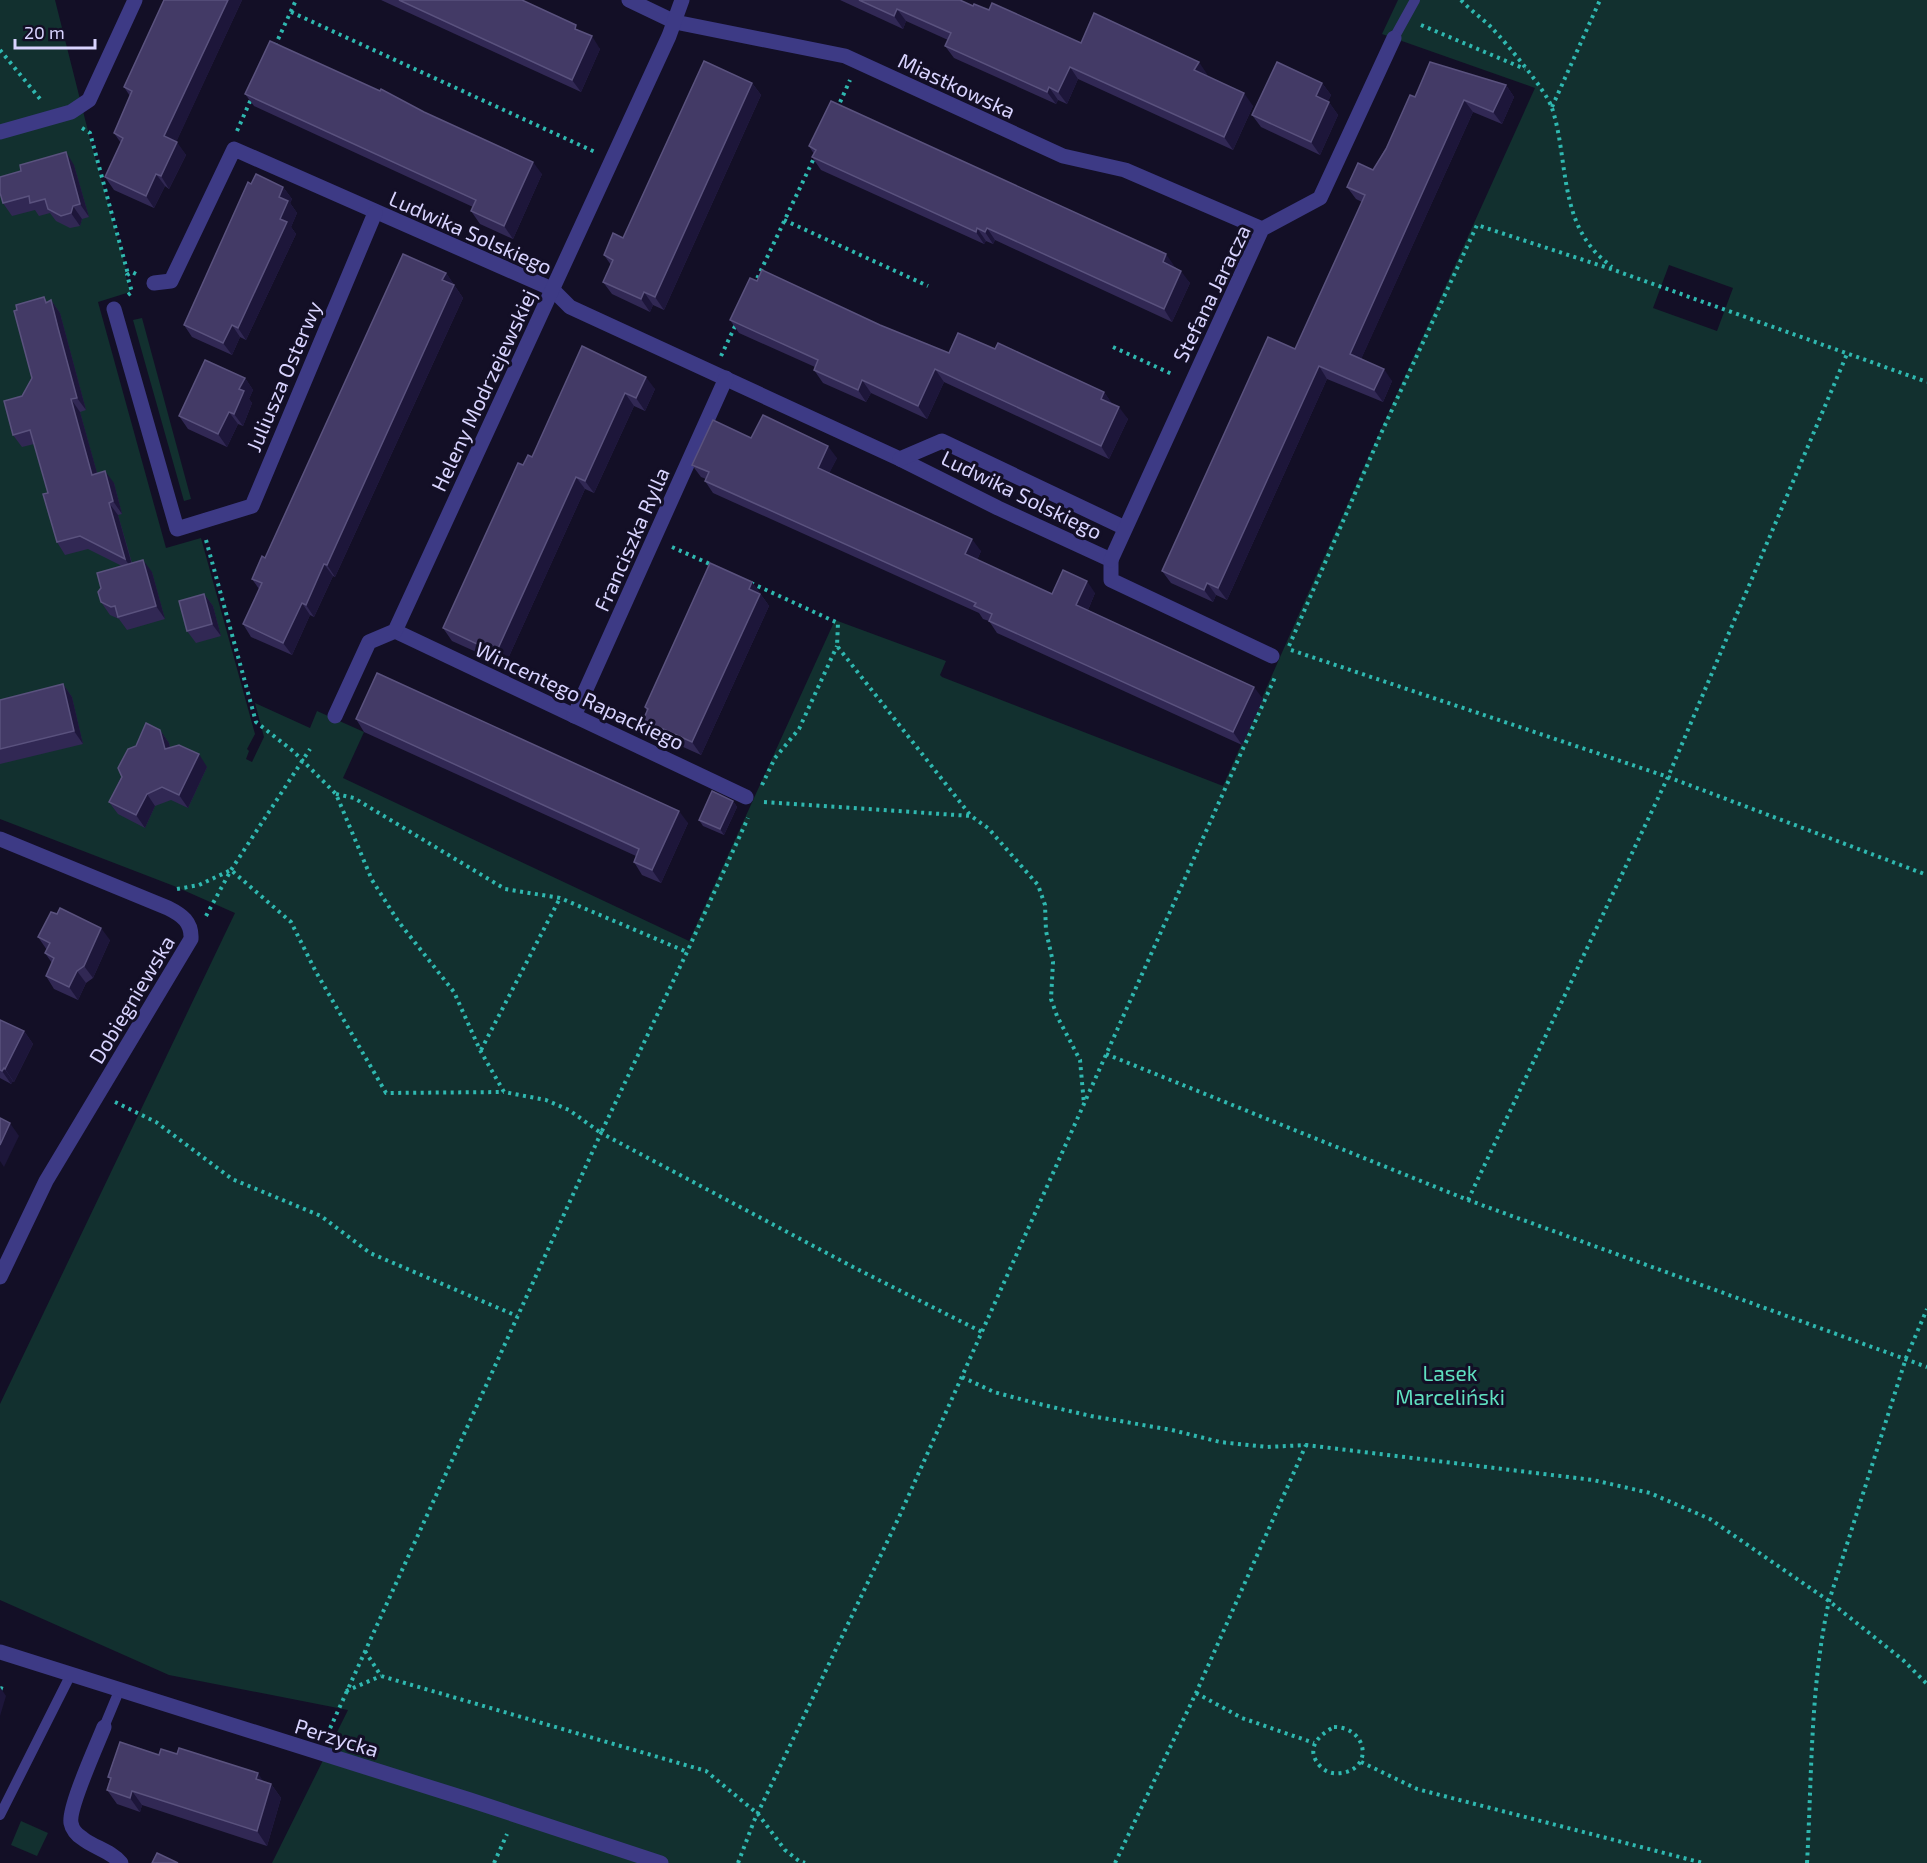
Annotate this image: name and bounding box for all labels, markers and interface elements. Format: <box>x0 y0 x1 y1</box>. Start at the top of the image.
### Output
scale bar <box>15 12 94 50</box>
text: 20 m <box>24 21 65 43</box>
street label: Miastkowska <box>894 47 1020 123</box>
street label: Ludwika Solskiego <box>386 185 556 279</box>
street label: Stefana Jaracza <box>1167 220 1255 366</box>
street label: Heleny Modrzejewskiej <box>425 285 542 495</box>
street label: Juliusza Osterwy <box>240 297 326 455</box>
street label: Ludwika Solskiego <box>938 444 1106 544</box>
street label: Franciszka Rylla <box>588 463 674 615</box>
street label: Wincentego Rapackiego <box>472 636 688 754</box>
street label: Dobiegniewska <box>83 930 179 1068</box>
park label: Lasek Marceliński <box>1395 1360 1505 1409</box>
street label: Perzycka <box>292 1712 382 1762</box>

